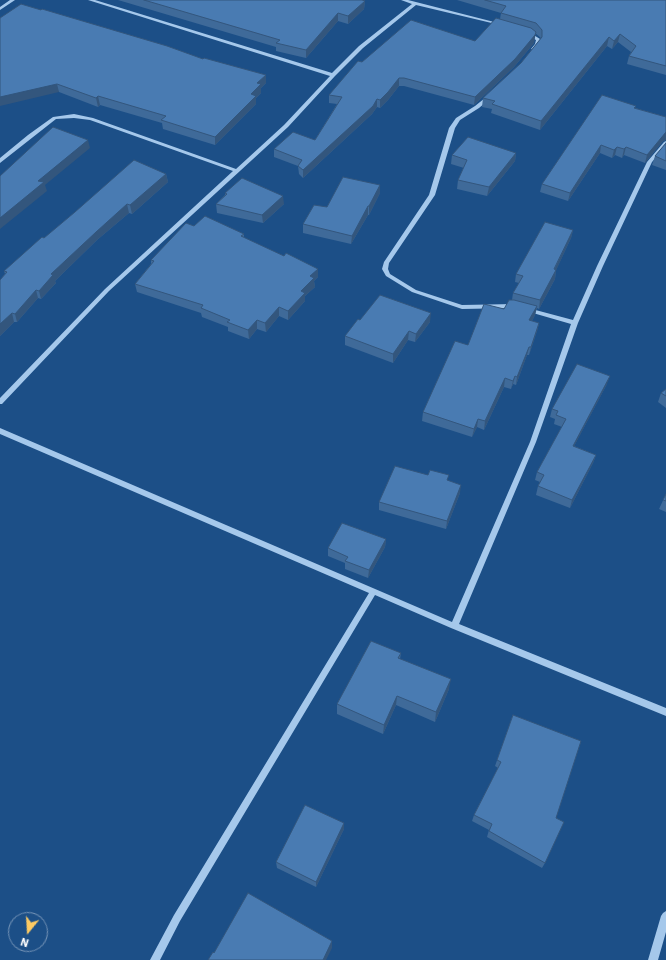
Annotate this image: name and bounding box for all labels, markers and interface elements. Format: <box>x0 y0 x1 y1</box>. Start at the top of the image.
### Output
north arrow <box>8 912 48 952</box>
text: N <box>19 935 31 950</box>

